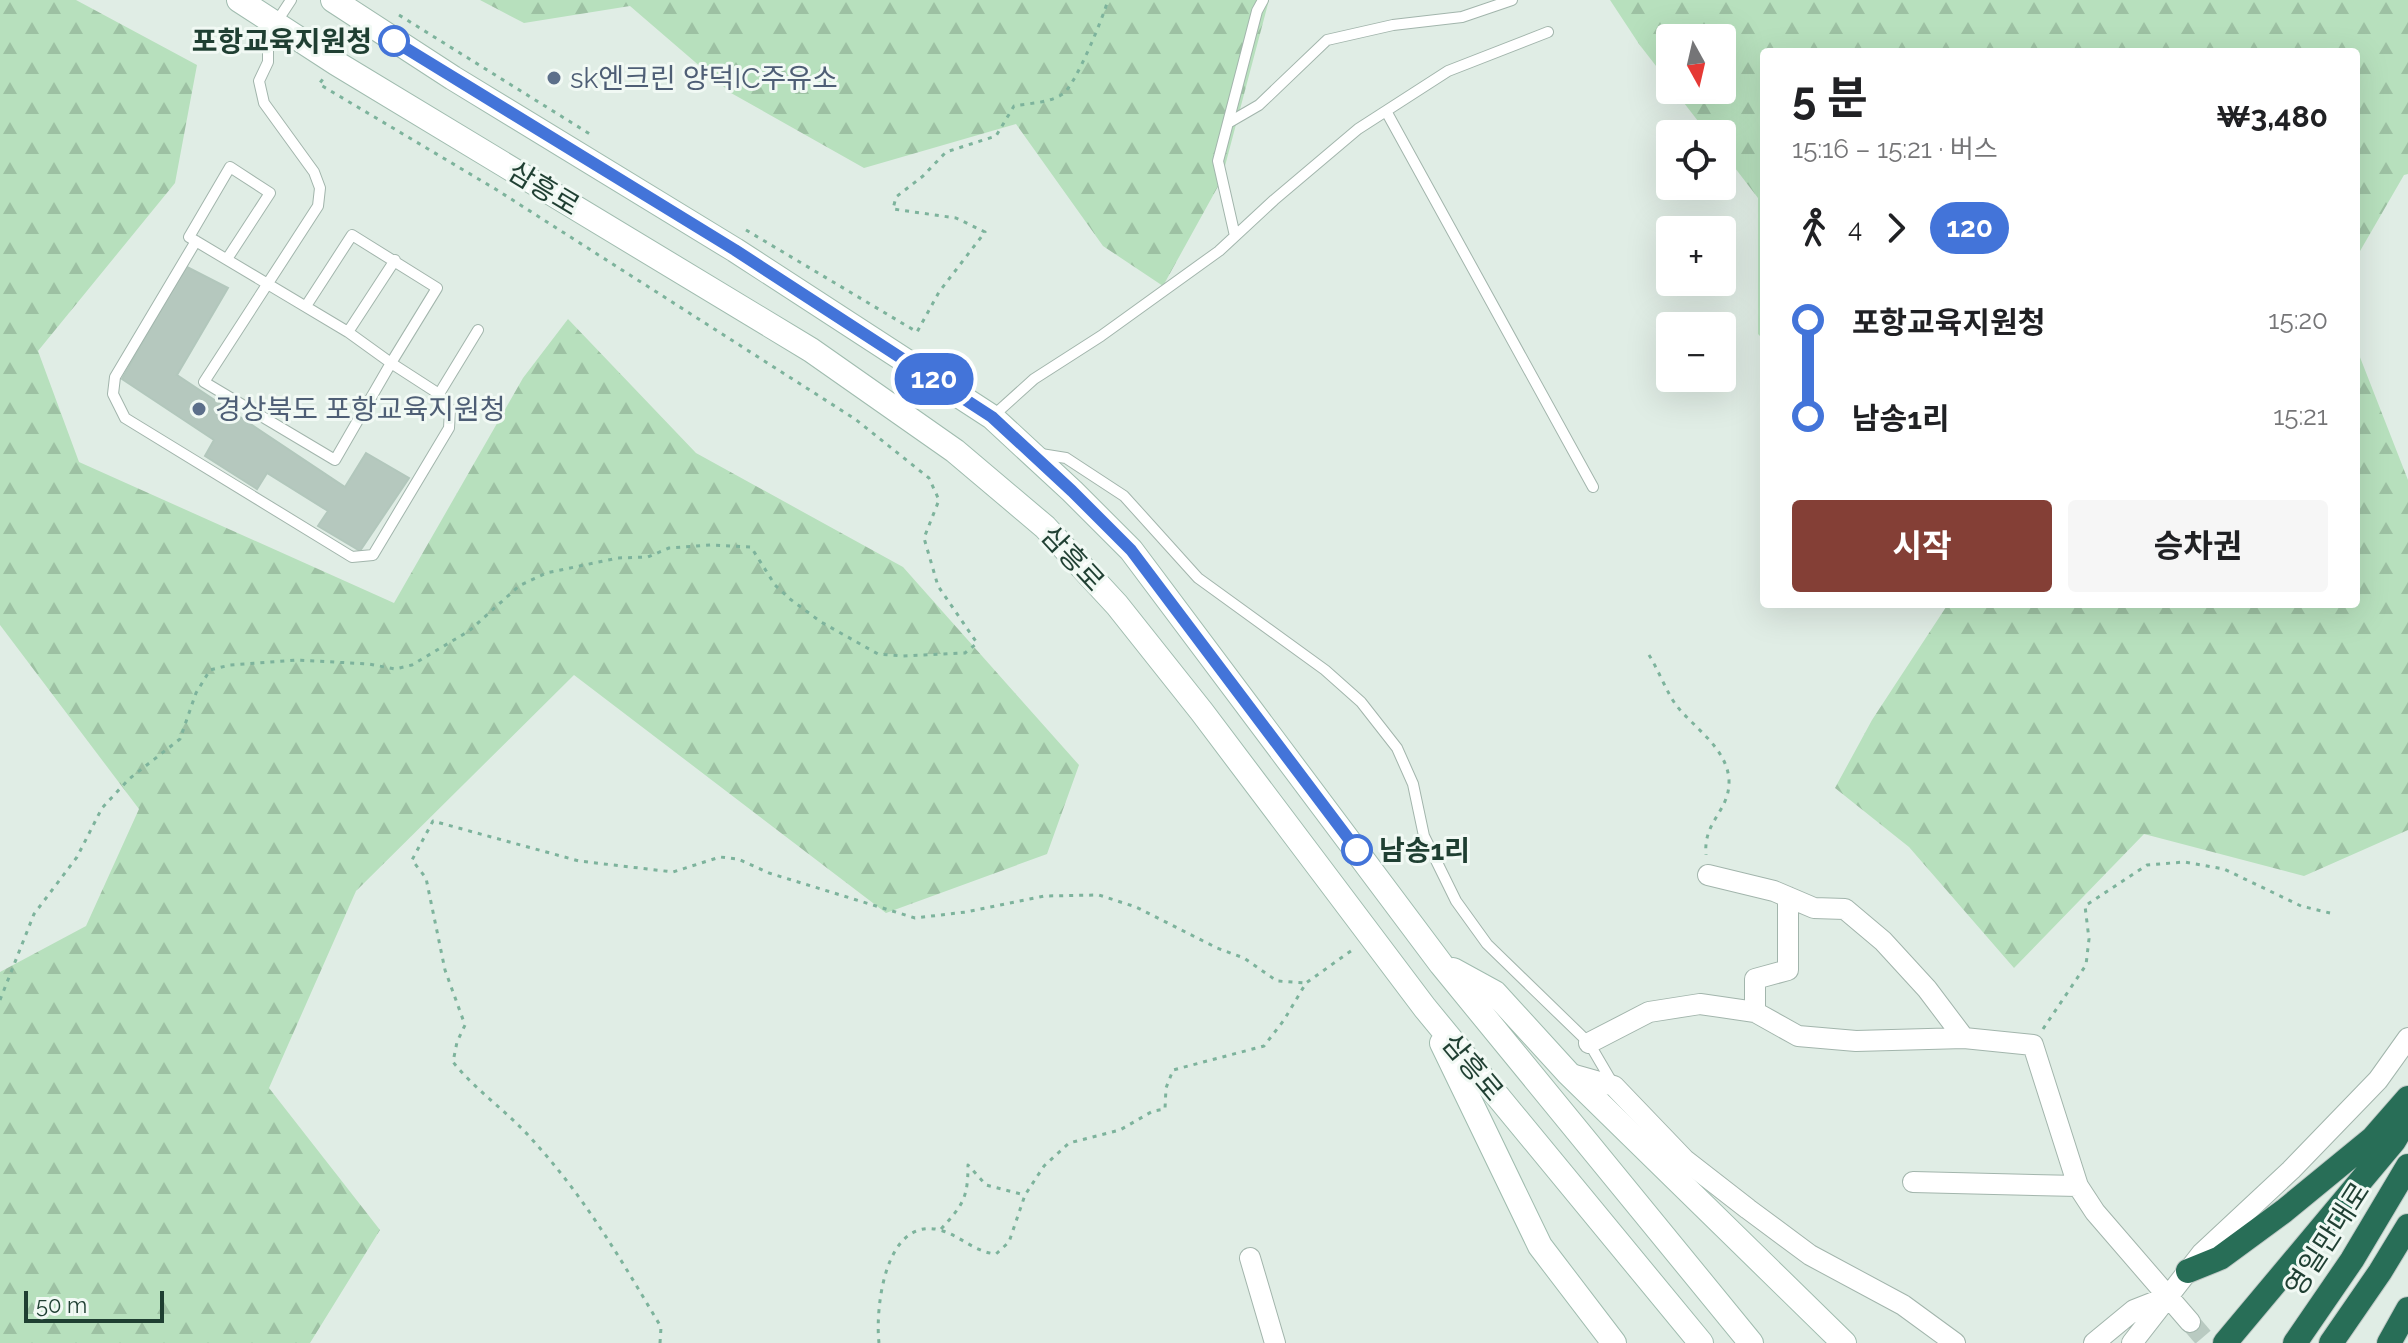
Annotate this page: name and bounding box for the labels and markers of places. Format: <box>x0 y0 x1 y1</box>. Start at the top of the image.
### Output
place label: 포항교육지원청 <box>192 25 372 58</box>
marker: 포항교육지원청 <box>379 26 409 56</box>
place label: sk엔크린 양덕IC주유소 <box>570 62 838 95</box>
marker: sk엔크린 양덕IC주유소 <box>545 69 563 87</box>
place label: 경상북도 포항교육지원청 <box>215 393 506 426</box>
marker: 경상북도 포항교육지원청 <box>190 400 208 418</box>
place label: 남송1리 <box>1379 834 1470 867</box>
marker: 남송1리 <box>1342 835 1372 865</box>

